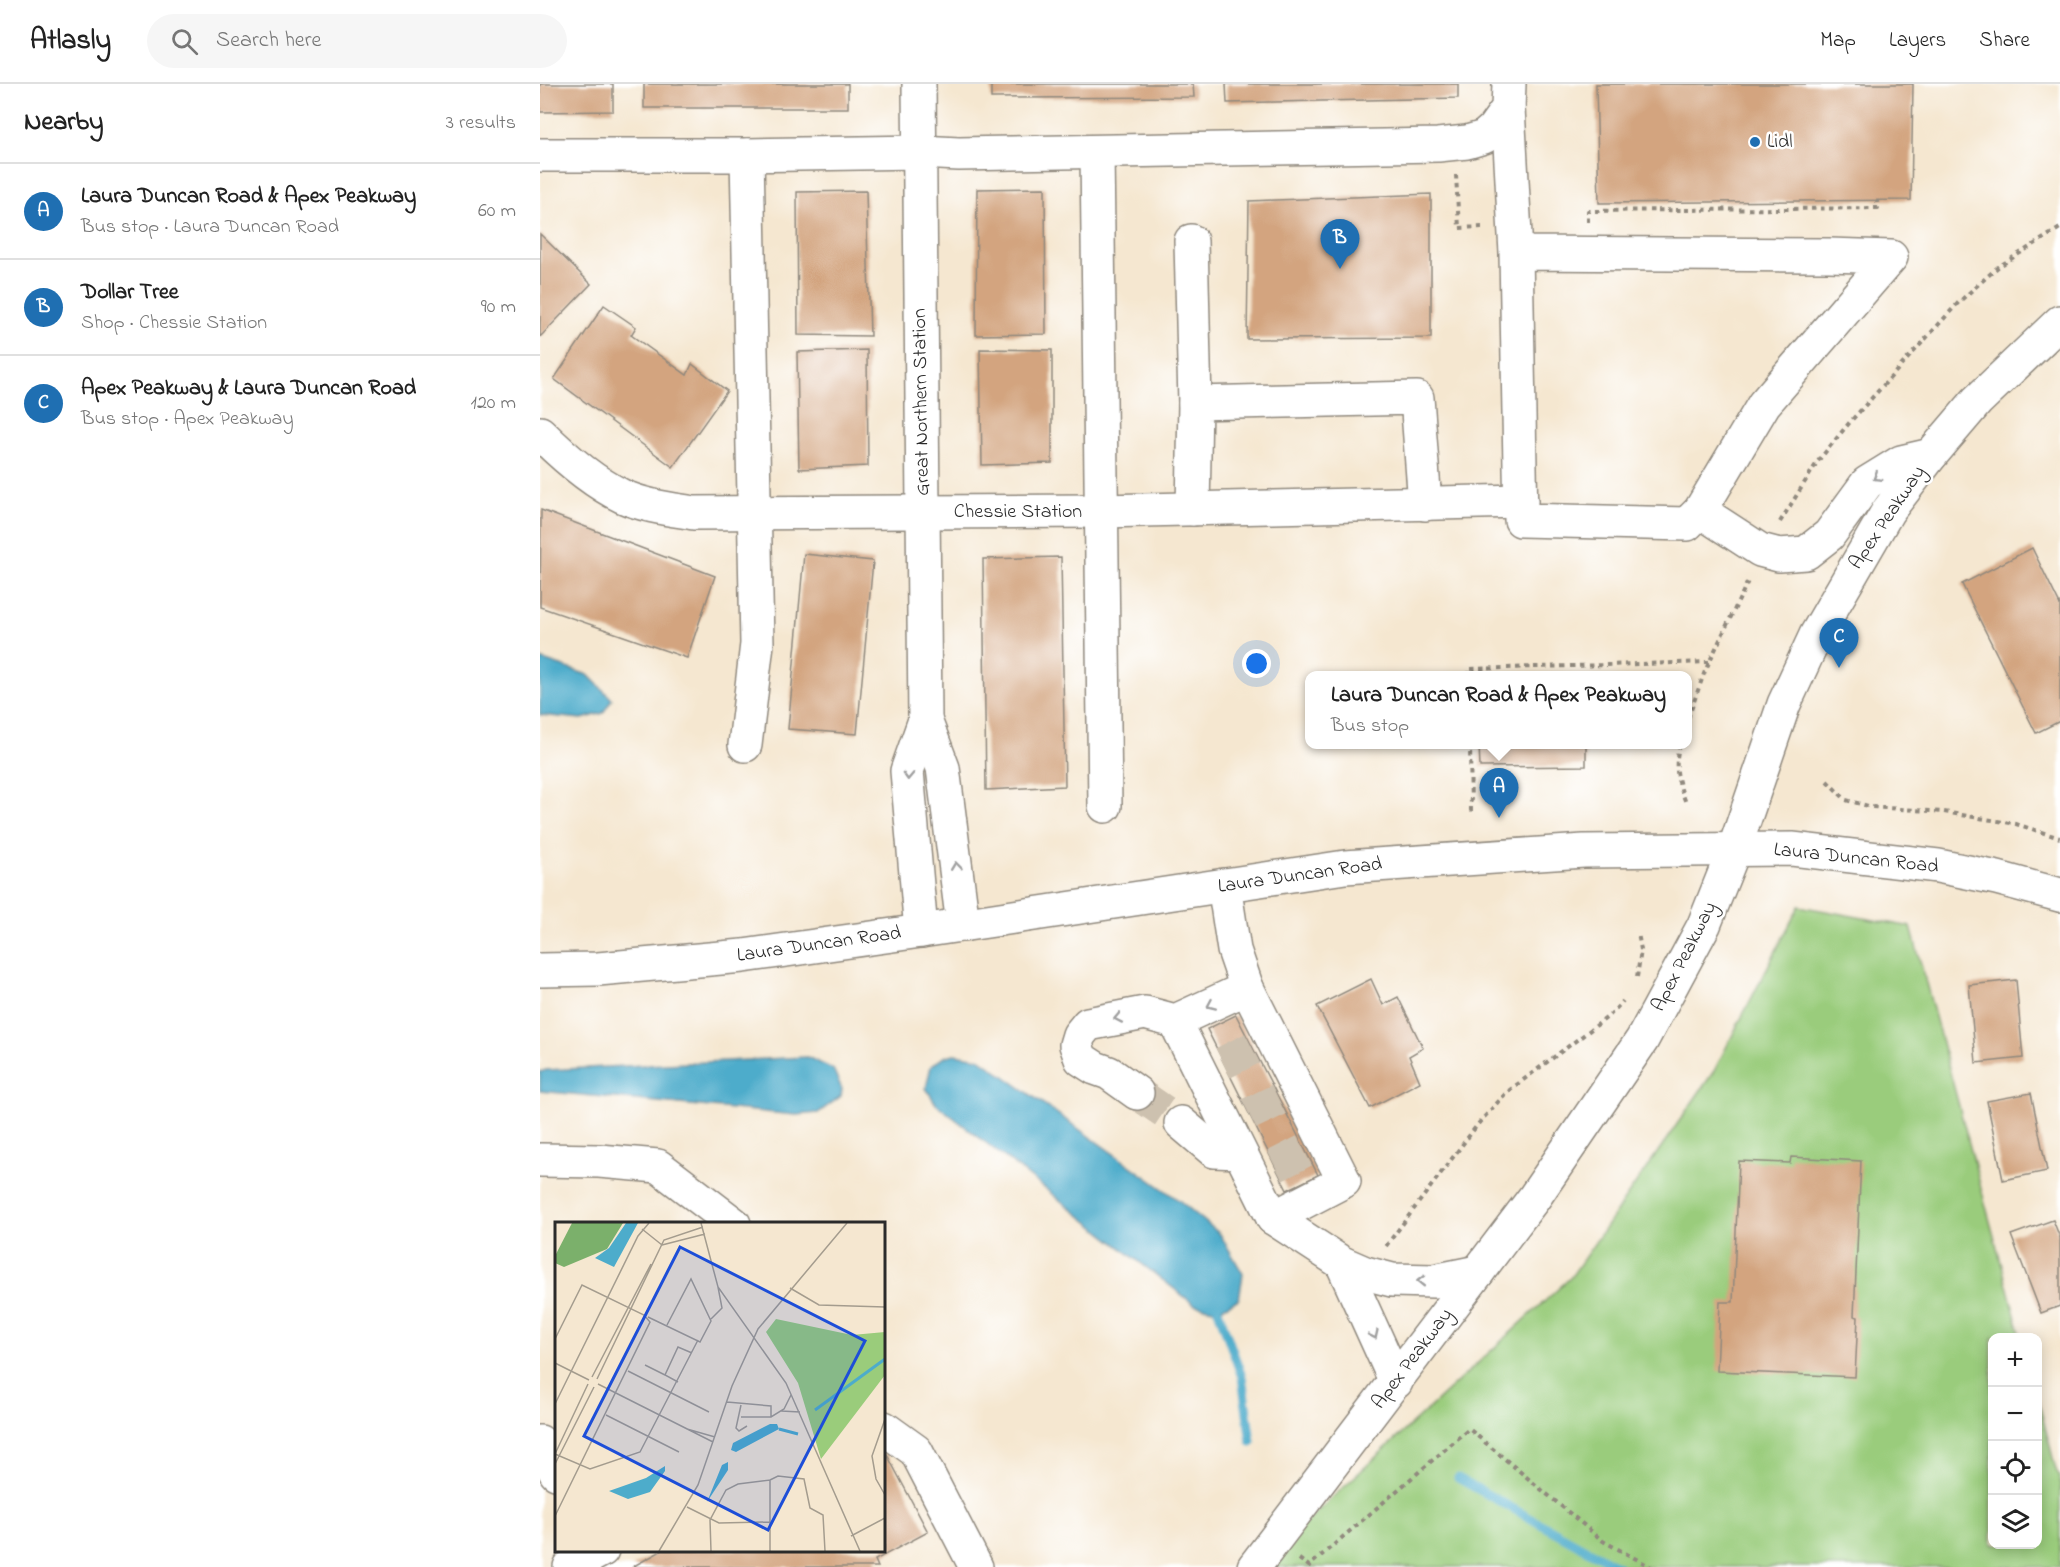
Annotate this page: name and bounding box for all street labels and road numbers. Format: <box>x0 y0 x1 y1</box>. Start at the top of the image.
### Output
street label: Great Northern Station <box>906 308 938 496</box>
street label: Apex Peakway <box>1842 460 1934 576</box>
street label: Chessie Station <box>954 498 1082 527</box>
street label: Laura Duncan Road <box>1772 836 1940 882</box>
street label: Laura Duncan Road <box>1216 850 1384 902</box>
street label: Apex Peakway <box>1645 897 1725 1017</box>
street label: Laura Duncan Road <box>735 919 903 971</box>
street label: Apex Peakway <box>1365 1302 1461 1416</box>

